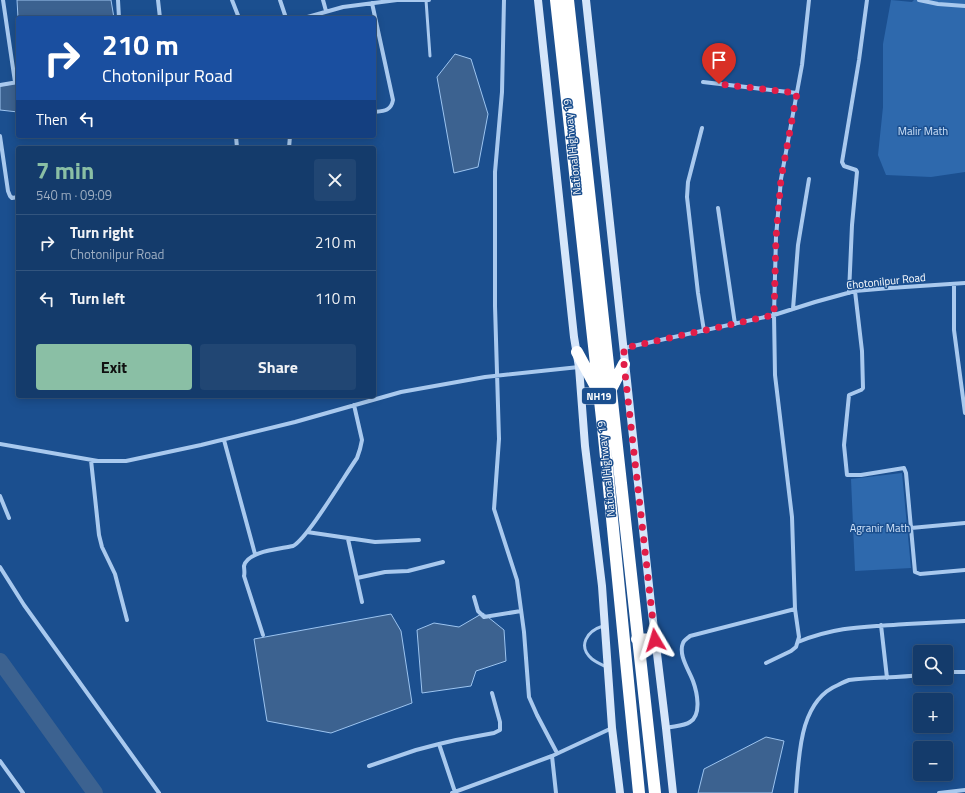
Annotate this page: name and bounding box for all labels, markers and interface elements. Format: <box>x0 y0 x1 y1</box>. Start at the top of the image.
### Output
text: 210 m <box>102 23 179 66</box>
icon: right <box>36 32 88 84</box>
pin <box>702 43 736 84</box>
icon: arrive <box>708 49 730 71</box>
text: Chotonilpur Road <box>102 62 233 89</box>
street label: National Highway 19 <box>559 98 585 196</box>
text: Then <box>36 108 68 131</box>
icon: left <box>76 108 98 130</box>
park label: Malir Math <box>898 123 948 139</box>
text: 7 min <box>36 152 94 188</box>
button: close <box>314 159 356 201</box>
text: 540 m · 09:09 <box>36 185 112 205</box>
text: Turn right <box>70 221 134 244</box>
text: 210 m <box>315 231 356 254</box>
icon: right <box>36 232 58 254</box>
text: Chotonilpur Road <box>70 244 164 264</box>
street label: Chotonilpur Road <box>845 269 927 293</box>
text: Turn left <box>70 287 125 310</box>
text: 110 m <box>315 287 356 310</box>
icon: left <box>36 288 58 310</box>
button: Exit <box>36 344 192 390</box>
button: Share <box>200 344 356 390</box>
road number: NH19 <box>582 388 616 404</box>
street label: National Highway 19 <box>593 420 619 518</box>
park label: Agranir Math <box>850 520 910 536</box>
position arrow <box>634 619 676 661</box>
map controls <box>913 645 953 781</box>
button: search <box>913 645 953 685</box>
button: + <box>913 693 953 733</box>
button: − <box>913 741 953 781</box>

